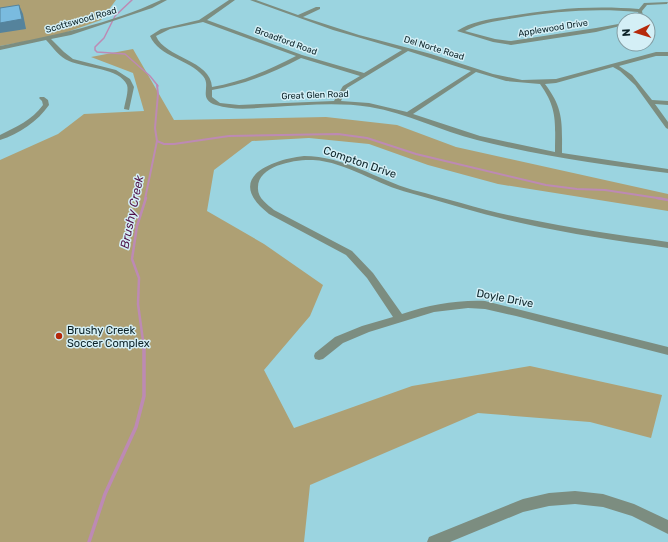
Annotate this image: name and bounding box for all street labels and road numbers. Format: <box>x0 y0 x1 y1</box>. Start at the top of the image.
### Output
street label: Scottswood Road <box>44 5 118 35</box>
street label: Applewood Drive <box>517 18 589 38</box>
street label: Broadford Road <box>253 25 319 57</box>
street label: Del Norte Road <box>403 34 465 62</box>
street label: Great Glen Road <box>281 89 349 101</box>
street label: Compton Drive <box>322 144 398 181</box>
street label: Doyle Drive <box>475 287 534 310</box>

